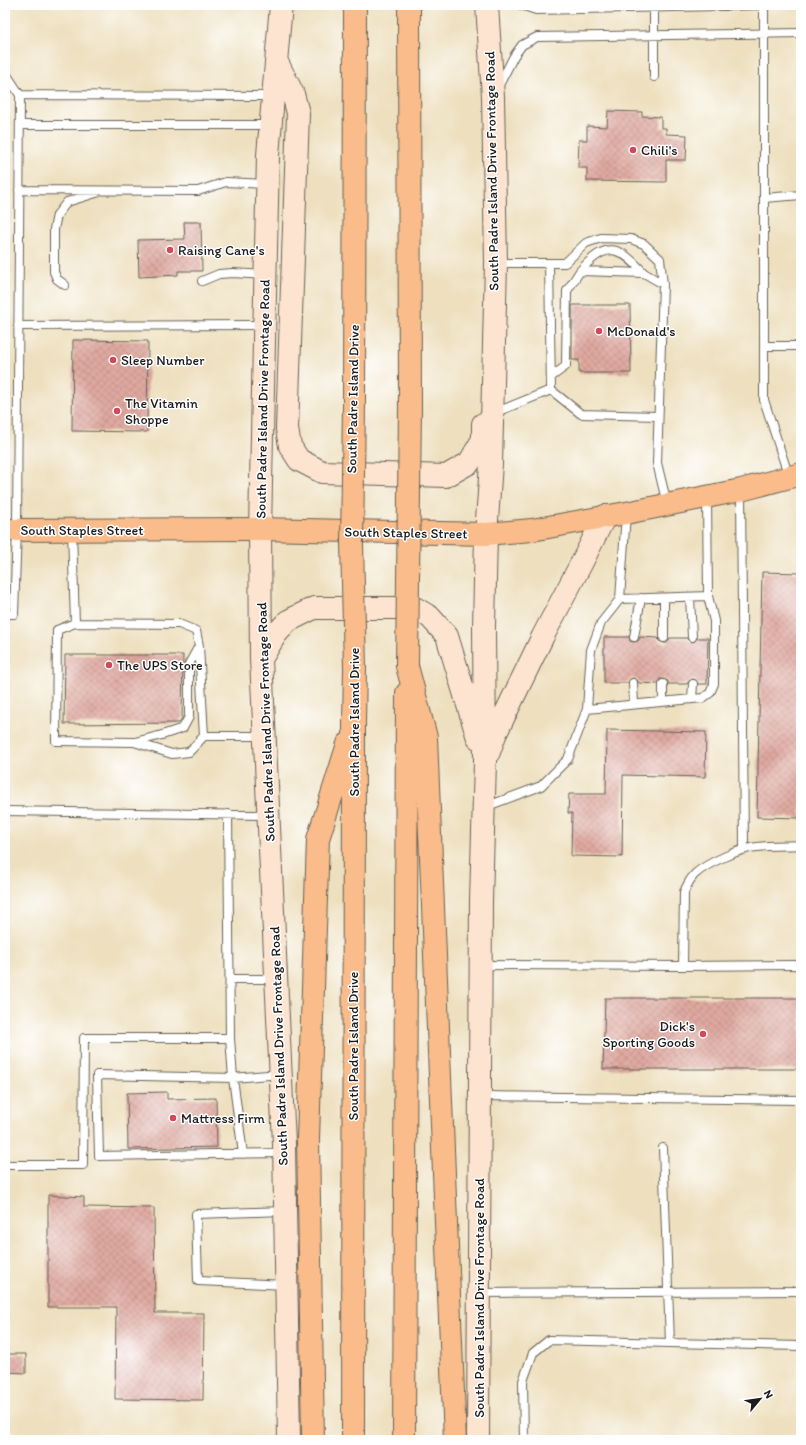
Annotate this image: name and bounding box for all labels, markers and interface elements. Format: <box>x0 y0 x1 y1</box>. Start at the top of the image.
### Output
street label: South Padre Island Drive Frontage Road <box>481 51 503 291</box>
place label: Chili's <box>641 142 678 159</box>
marker: Chili's <box>628 145 638 155</box>
place label: Raising Cane's <box>178 242 265 259</box>
marker: Raising Cane's <box>165 245 175 255</box>
street label: South Padre Island Drive Frontage Road <box>252 279 274 519</box>
place label: McDonald's <box>607 323 676 340</box>
street label: South Padre Island Drive <box>343 324 363 474</box>
marker: McDonald's <box>594 326 604 336</box>
place label: Sleep Number <box>121 352 205 369</box>
marker: Sleep Number <box>108 355 118 365</box>
place label: The Vitamin Shoppe <box>125 395 198 428</box>
marker: The Vitamin Shoppe <box>112 406 122 416</box>
street label: South Staples Street <box>20 522 144 539</box>
street label: South Staples Street <box>344 523 468 543</box>
street label: South Padre Island Drive Frontage Road <box>253 602 279 842</box>
street label: South Padre Island Drive <box>346 647 363 796</box>
place label: The UPS Store <box>117 657 203 674</box>
marker: The UPS Store <box>104 660 114 670</box>
street label: South Padre Island Drive Frontage Road <box>266 926 292 1166</box>
street label: South Padre Island Drive <box>345 971 362 1120</box>
place label: Dick's Sporting Goods <box>602 1018 695 1051</box>
marker: Dick's Sporting Goods <box>698 1029 708 1039</box>
place label: Mattress Firm <box>181 1110 265 1127</box>
marker: Mattress Firm <box>168 1113 178 1123</box>
street label: South Padre Island Drive Frontage Road <box>471 1178 488 1418</box>
north arrow <box>740 1379 780 1419</box>
text: N <box>761 1388 776 1401</box>

